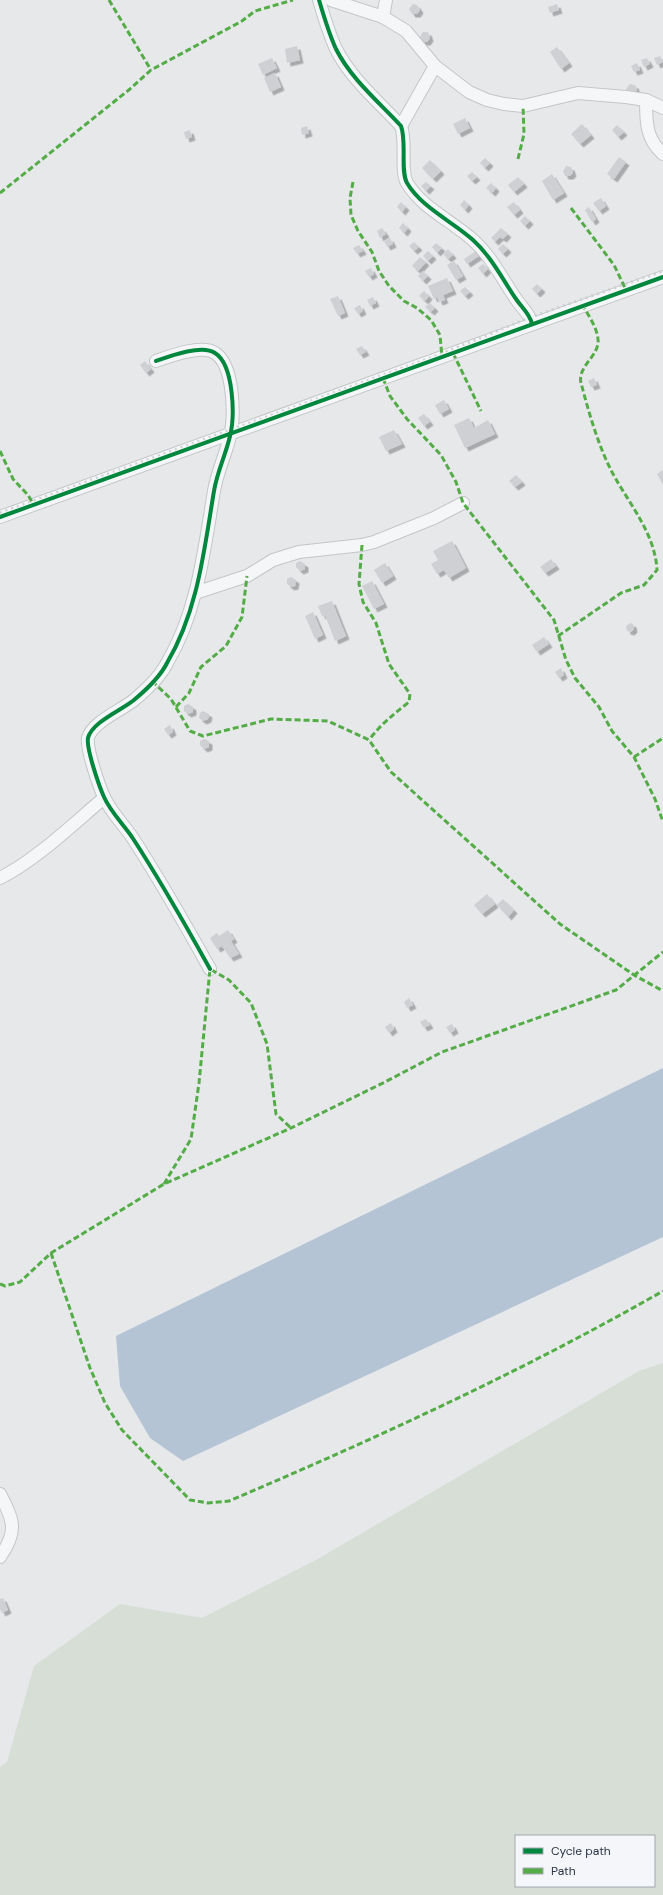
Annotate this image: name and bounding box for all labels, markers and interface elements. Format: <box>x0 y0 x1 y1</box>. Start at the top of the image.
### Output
legend <box>515 1835 655 1887</box>
text: Cycle path <box>551 1843 611 1859</box>
text: Path <box>551 1863 576 1879</box>

